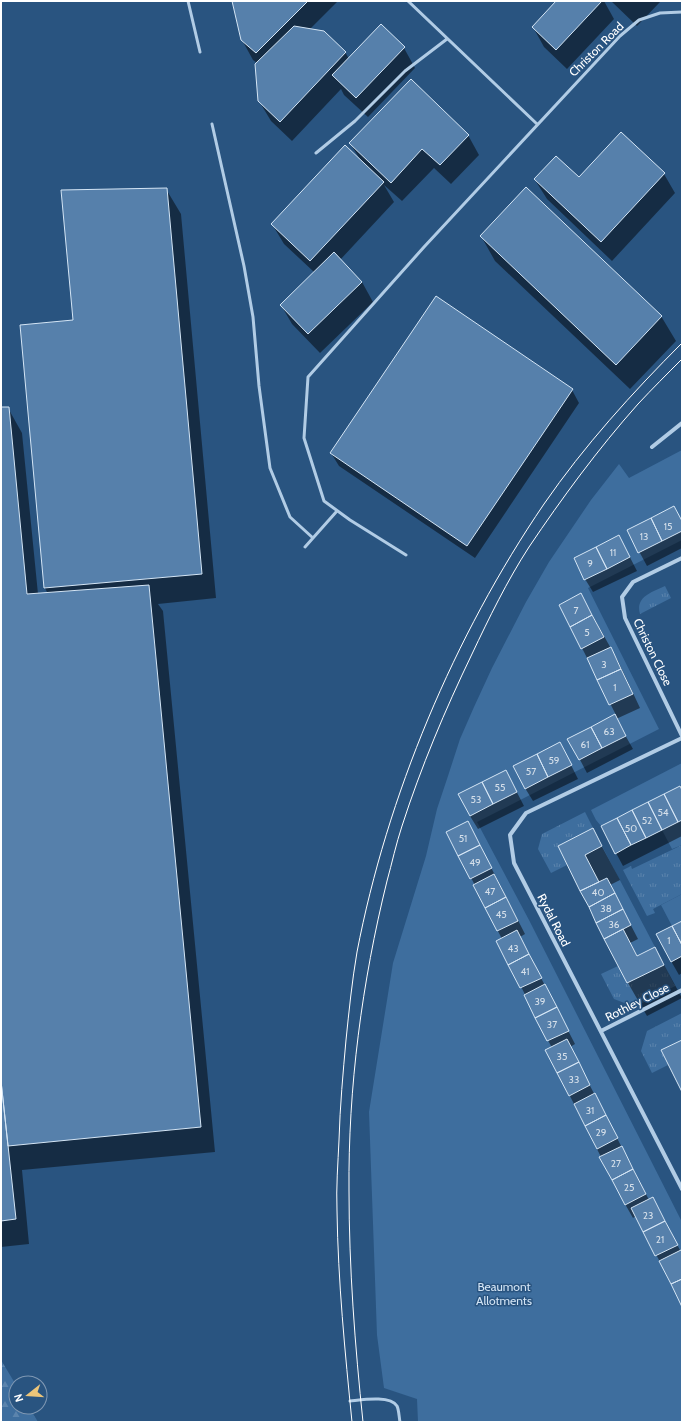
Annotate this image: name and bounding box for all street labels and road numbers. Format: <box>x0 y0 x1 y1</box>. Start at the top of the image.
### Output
street label: Christon Road <box>566 19 626 79</box>
street label: Christon Close <box>630 616 676 688</box>
street label: Rydal Road <box>534 891 574 949</box>
street label: Rothley Close <box>603 980 671 1024</box>

